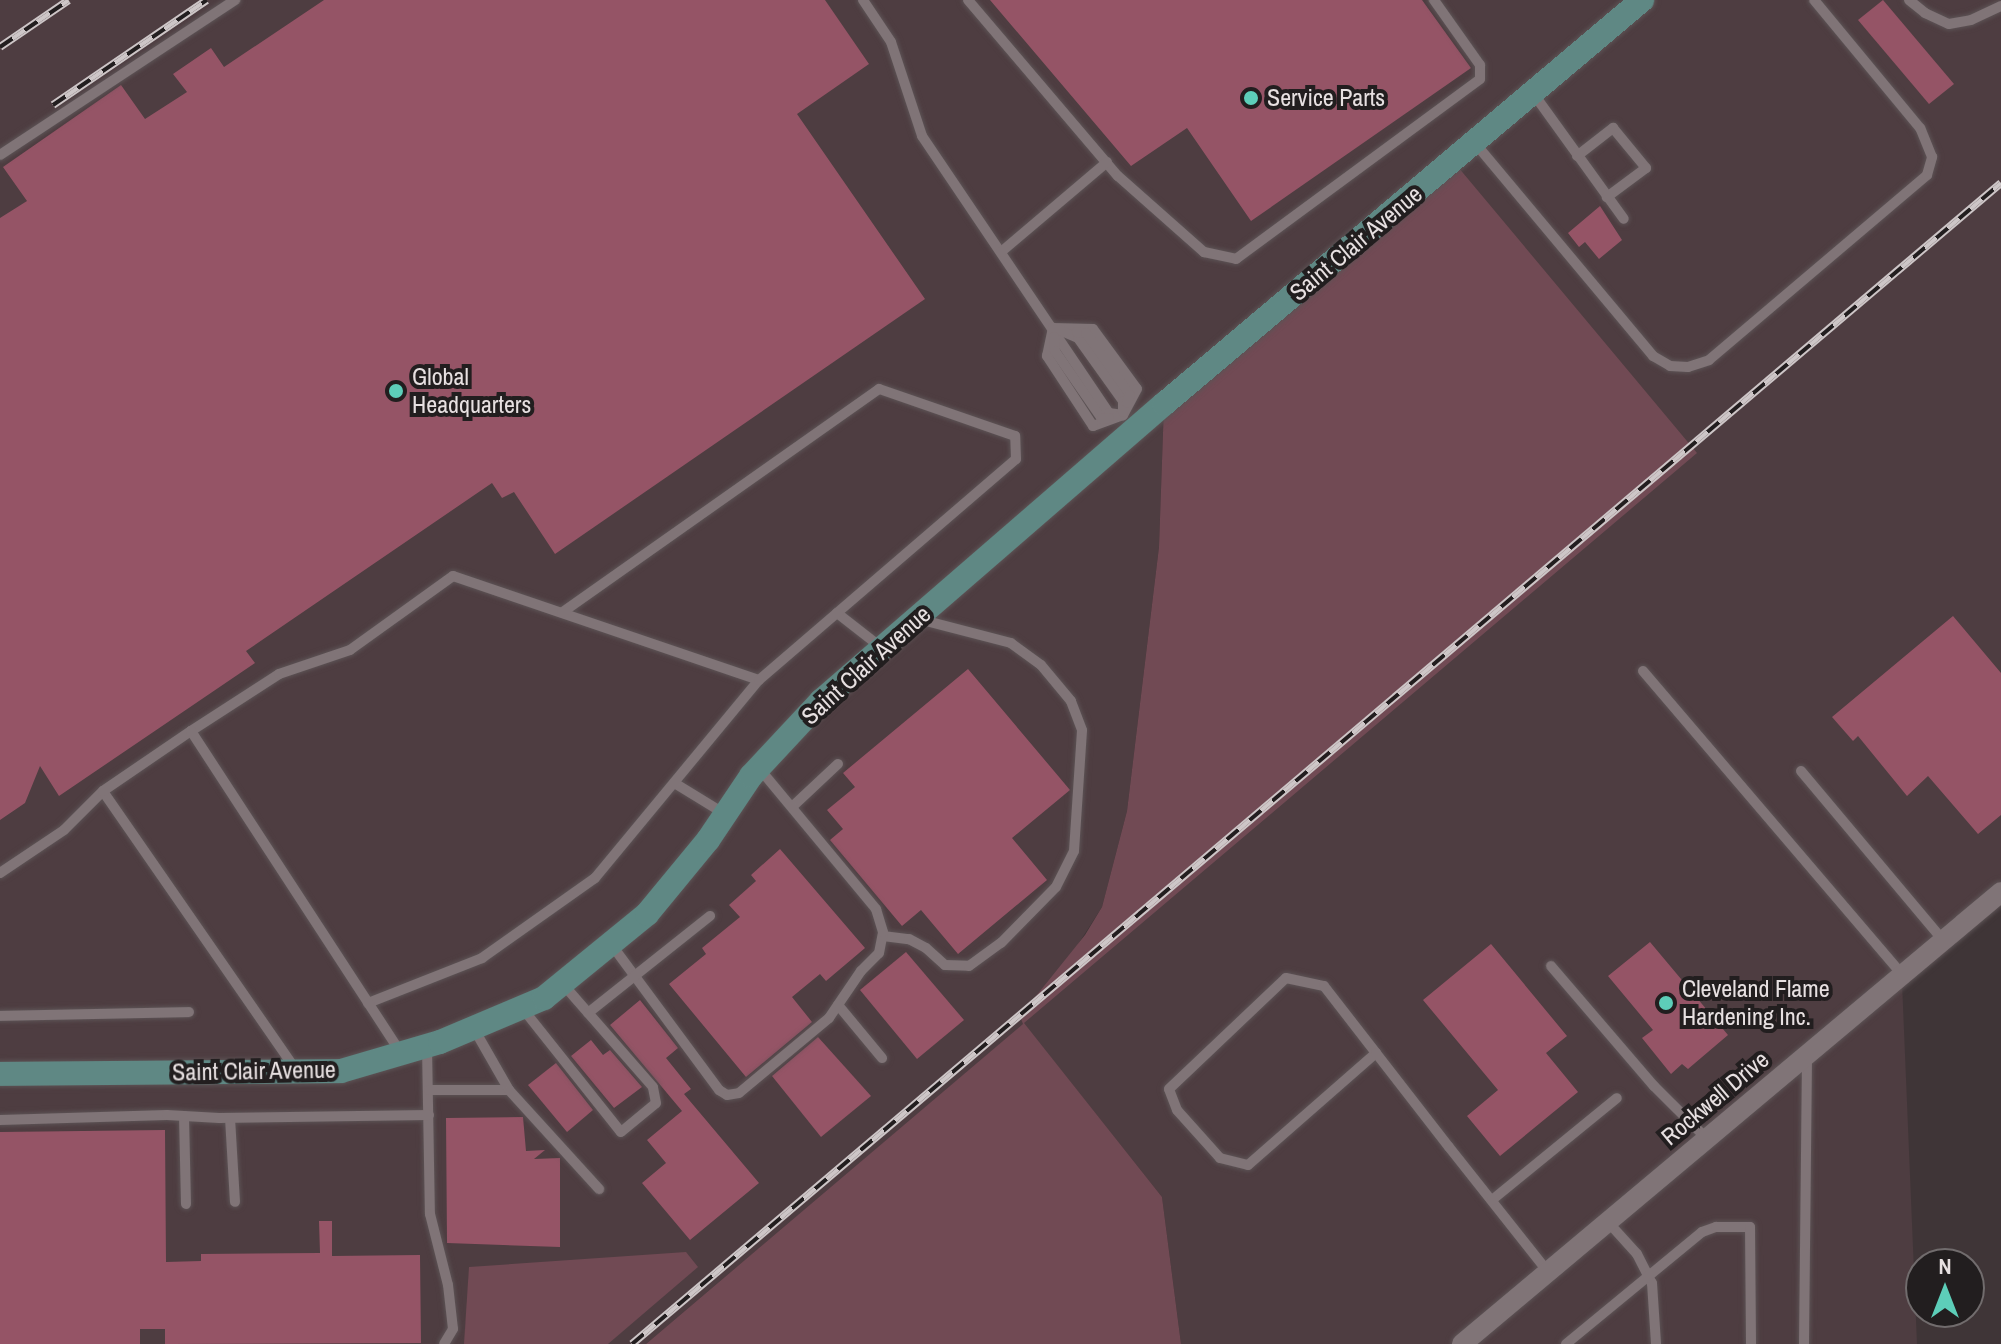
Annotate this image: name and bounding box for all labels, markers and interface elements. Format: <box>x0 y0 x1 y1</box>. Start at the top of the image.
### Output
place label: Service Parts <box>1267 84 1385 112</box>
marker: Service Parts <box>1242 89 1260 107</box>
street label: Saint Clair Avenue <box>1284 179 1428 307</box>
place label: Global Headquarters <box>412 363 531 419</box>
marker: Global Headquarters <box>387 382 405 400</box>
street label: Saint Clair Avenue <box>795 599 937 731</box>
place label: Cleveland Flame Hardening Inc. <box>1682 975 1830 1031</box>
marker: Cleveland Flame Hardening Inc. <box>1657 994 1675 1012</box>
street label: Rockwell Drive <box>1655 1045 1775 1151</box>
street label: Saint Clair Avenue <box>171 1055 337 1087</box>
north arrow <box>1905 1248 1985 1328</box>
text: N <box>1938 1251 1952 1281</box>

